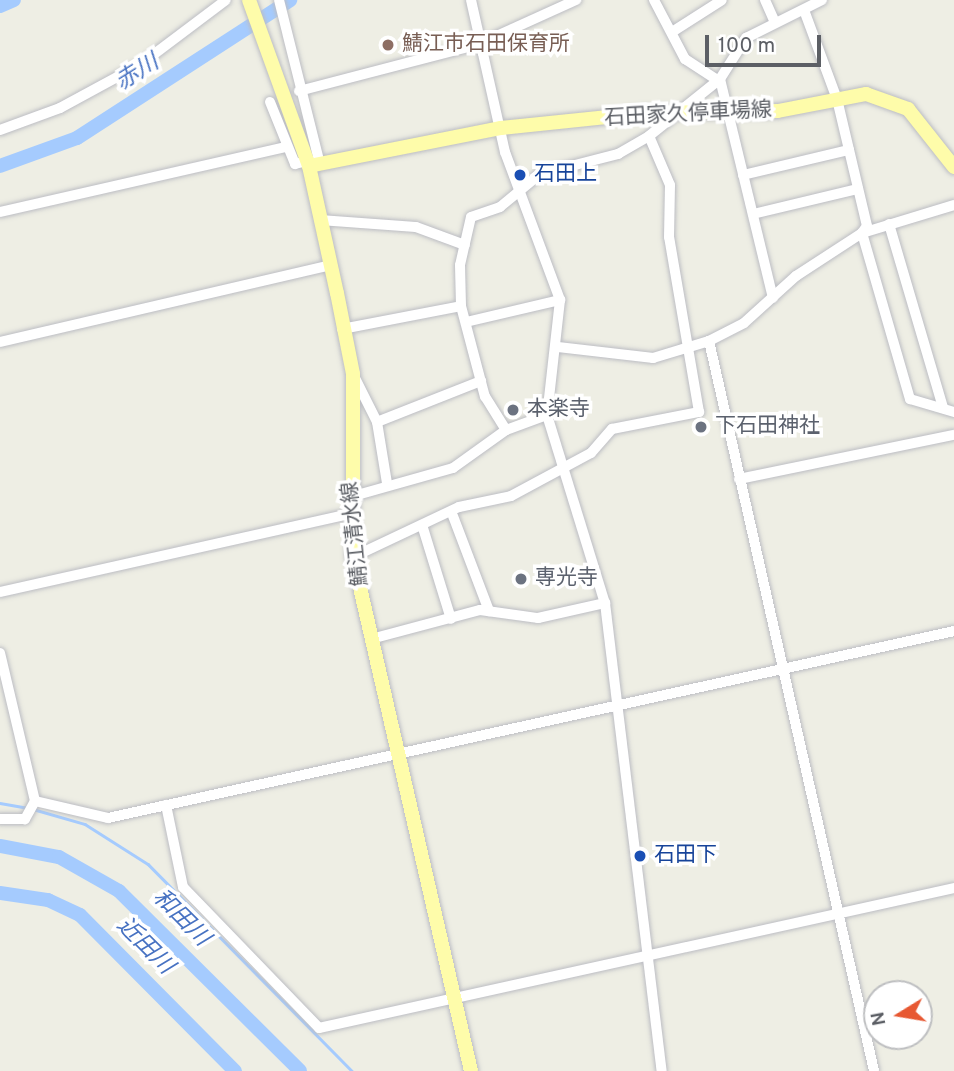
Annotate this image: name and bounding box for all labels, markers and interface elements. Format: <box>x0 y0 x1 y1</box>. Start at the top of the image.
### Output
scale bar <box>709 21 824 65</box>
place label: 鯖江市石田保育所 <box>402 32 570 58</box>
text: 100 m <box>718 33 775 60</box>
marker: 鯖江市石田保育所 <box>380 37 396 53</box>
water label: 赤川 <box>111 50 165 98</box>
street label: 石田家久停車場線 <box>603 98 773 132</box>
place label: 石田上 <box>534 162 597 188</box>
marker: 石田上 <box>512 167 528 183</box>
place label: 本楽寺 <box>527 397 590 423</box>
marker: 本楽寺 <box>505 402 521 418</box>
place label: 下石田神社 <box>715 414 820 440</box>
marker: 下石田神社 <box>693 419 709 435</box>
street label: 鯖江清水線 <box>338 480 374 588</box>
place label: 専光寺 <box>535 566 598 592</box>
marker: 専光寺 <box>513 571 529 587</box>
place label: 石田下 <box>654 843 717 869</box>
marker: 石田下 <box>632 848 648 864</box>
water label: 和田川 <box>146 885 214 953</box>
water label: 近田川 <box>110 913 178 981</box>
north arrow <box>863 980 933 1050</box>
text: N <box>866 1010 892 1028</box>

